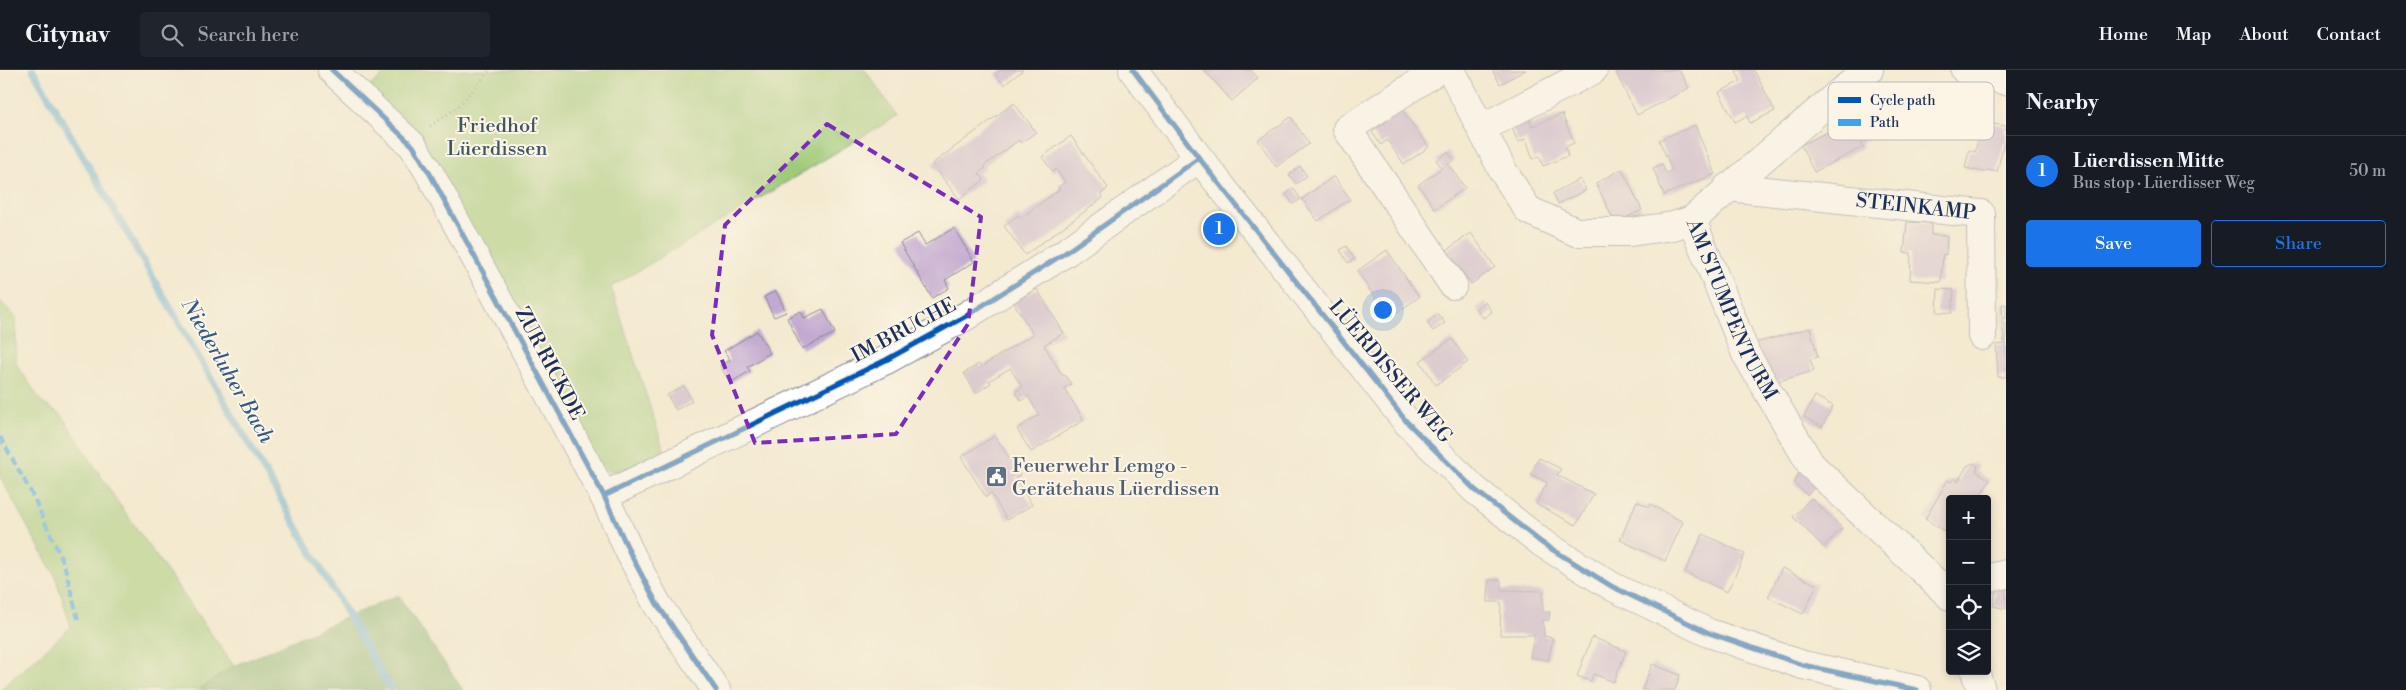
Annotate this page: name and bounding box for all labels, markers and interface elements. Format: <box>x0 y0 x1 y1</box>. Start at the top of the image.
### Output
search box <box>140 12 490 57</box>
text: Citynav <box>25 20 110 50</box>
icon: search <box>158 21 186 49</box>
text: Search here <box>198 23 299 47</box>
text: Home <box>2099 23 2148 46</box>
text: Map <box>2176 23 2212 46</box>
text: About <box>2240 23 2289 46</box>
text: Contact <box>2317 23 2381 46</box>
legend <box>1828 82 1994 140</box>
text: Nearby <box>2026 90 2099 116</box>
text: Cycle path <box>1870 92 1936 110</box>
park label: Friedhof Lüerdissen <box>447 114 547 162</box>
text: Path <box>1870 114 1900 132</box>
text: Lüerdissen Mitte <box>2073 149 2224 173</box>
text: 1 <box>2038 161 2046 181</box>
text: 50 m <box>2349 161 2386 181</box>
text: Bus stop · Lüerdisser Weg <box>2073 173 2255 193</box>
street label: STEINKAMP <box>1855 188 1978 226</box>
pin: 1 <box>1203 210 1235 248</box>
street label: AM STUMPENTURM <box>1680 214 1783 405</box>
button: Save <box>2026 220 2201 267</box>
button: Share <box>2211 220 2386 267</box>
water label: Niederluher Bach <box>174 293 279 448</box>
street label: IM BRUCHE <box>847 293 961 369</box>
street label: LÜERDISSER WEG <box>1323 294 1458 449</box>
your location <box>1370 297 1396 323</box>
street label: ZUR RICKDE <box>509 303 589 425</box>
place label: Feuerwehr Lemgo - Gerätehaus Lüerdissen <box>1012 454 1220 502</box>
public building icon: Feuerwehr Lemgo - Gerätehaus Lüerdissen <box>984 465 1008 489</box>
map controls <box>1946 495 1991 675</box>
button: + <box>1946 495 1991 540</box>
button: − <box>1946 540 1991 585</box>
button: locate <box>1946 585 1991 630</box>
button: layers <box>1946 630 1991 675</box>

